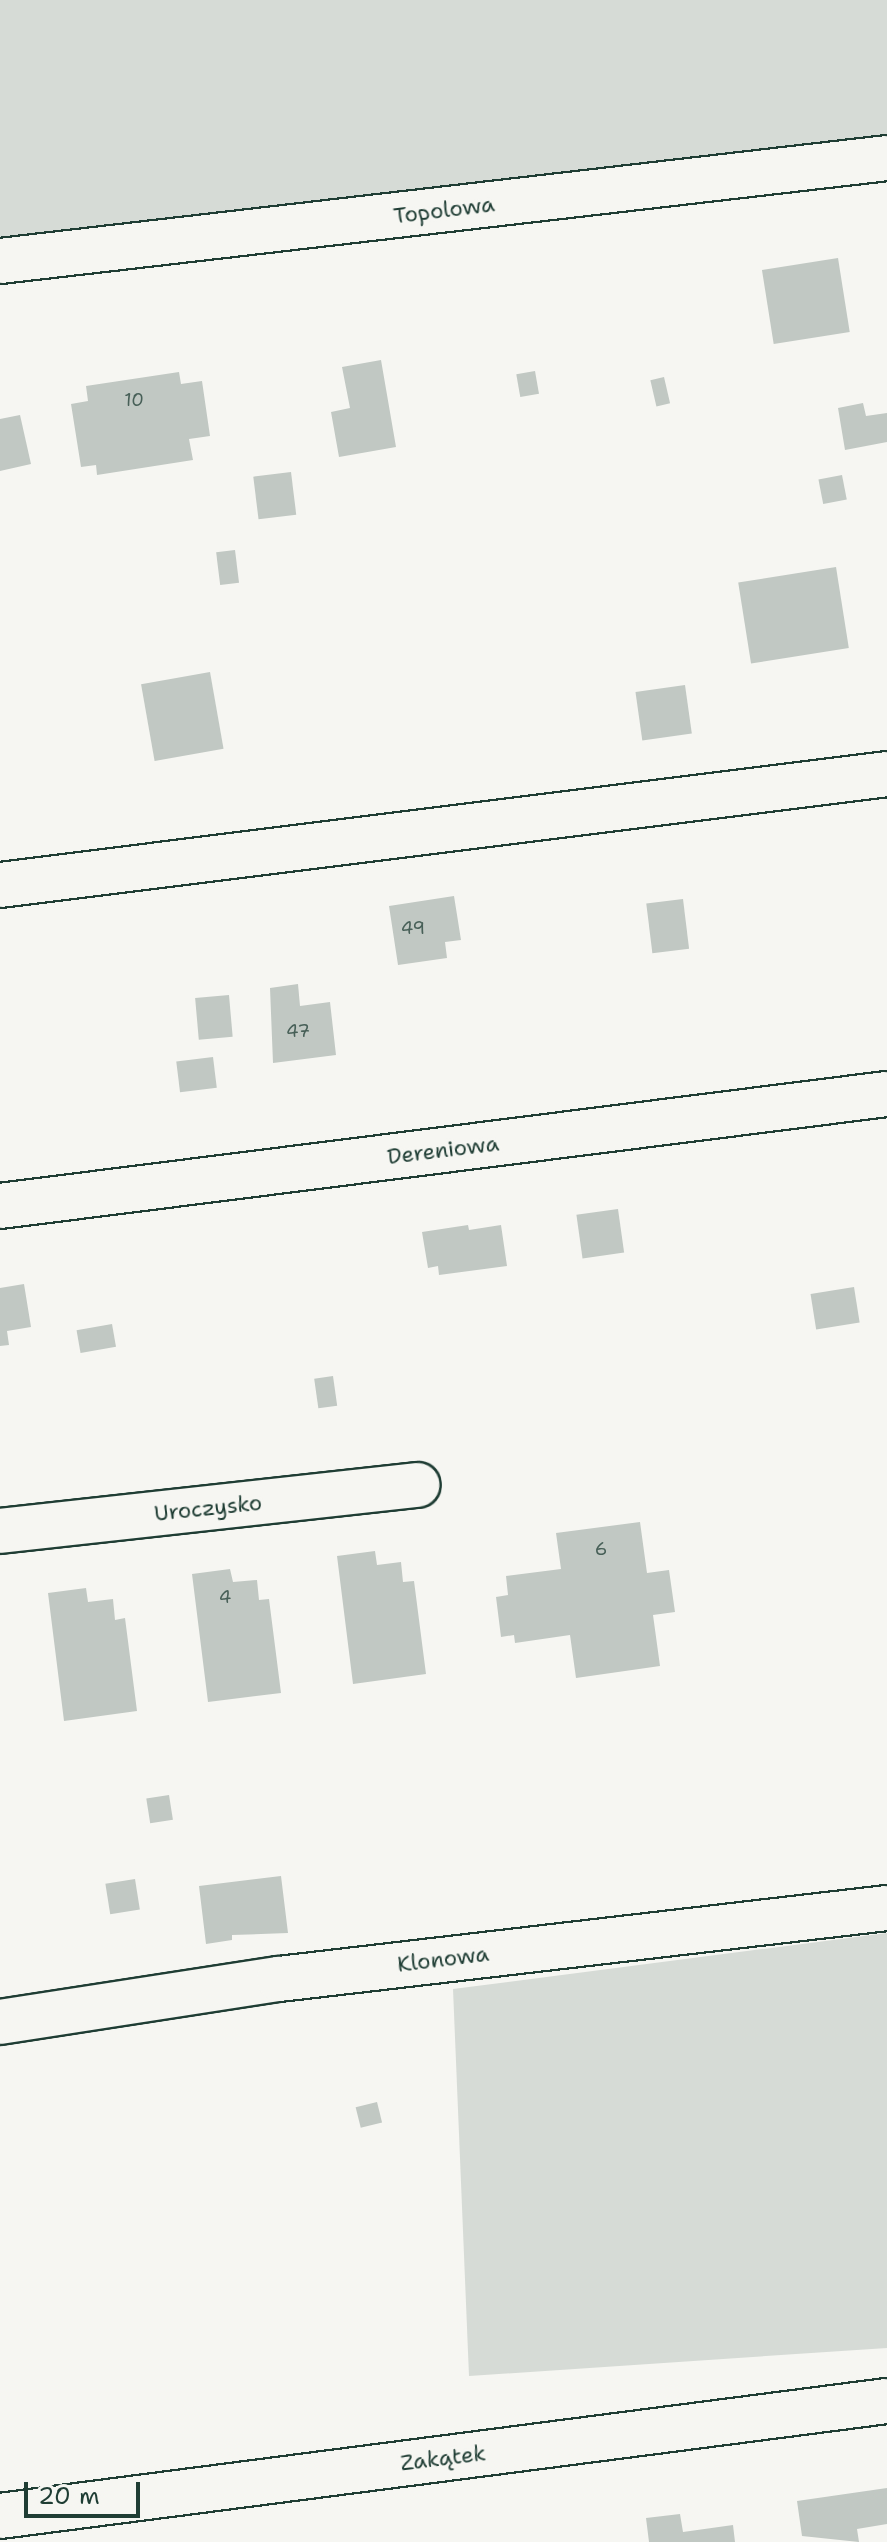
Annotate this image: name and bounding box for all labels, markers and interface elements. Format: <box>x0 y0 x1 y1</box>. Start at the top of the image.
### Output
street label: Topolowa <box>392 191 496 229</box>
house number: 10 <box>124 389 144 411</box>
house number: 49 <box>401 917 425 939</box>
house number: 47 <box>286 1020 310 1042</box>
street label: Dereniowa <box>386 1130 500 1170</box>
street label: Uroczysko <box>153 1489 263 1527</box>
house number: 6 <box>595 1538 607 1560</box>
house number: 4 <box>219 1586 231 1608</box>
street label: Klonowa <box>396 1940 490 1978</box>
street label: Zakątek <box>399 2440 487 2476</box>
scale bar <box>28 2466 144 2516</box>
text: 20 m <box>38 2480 100 2512</box>

